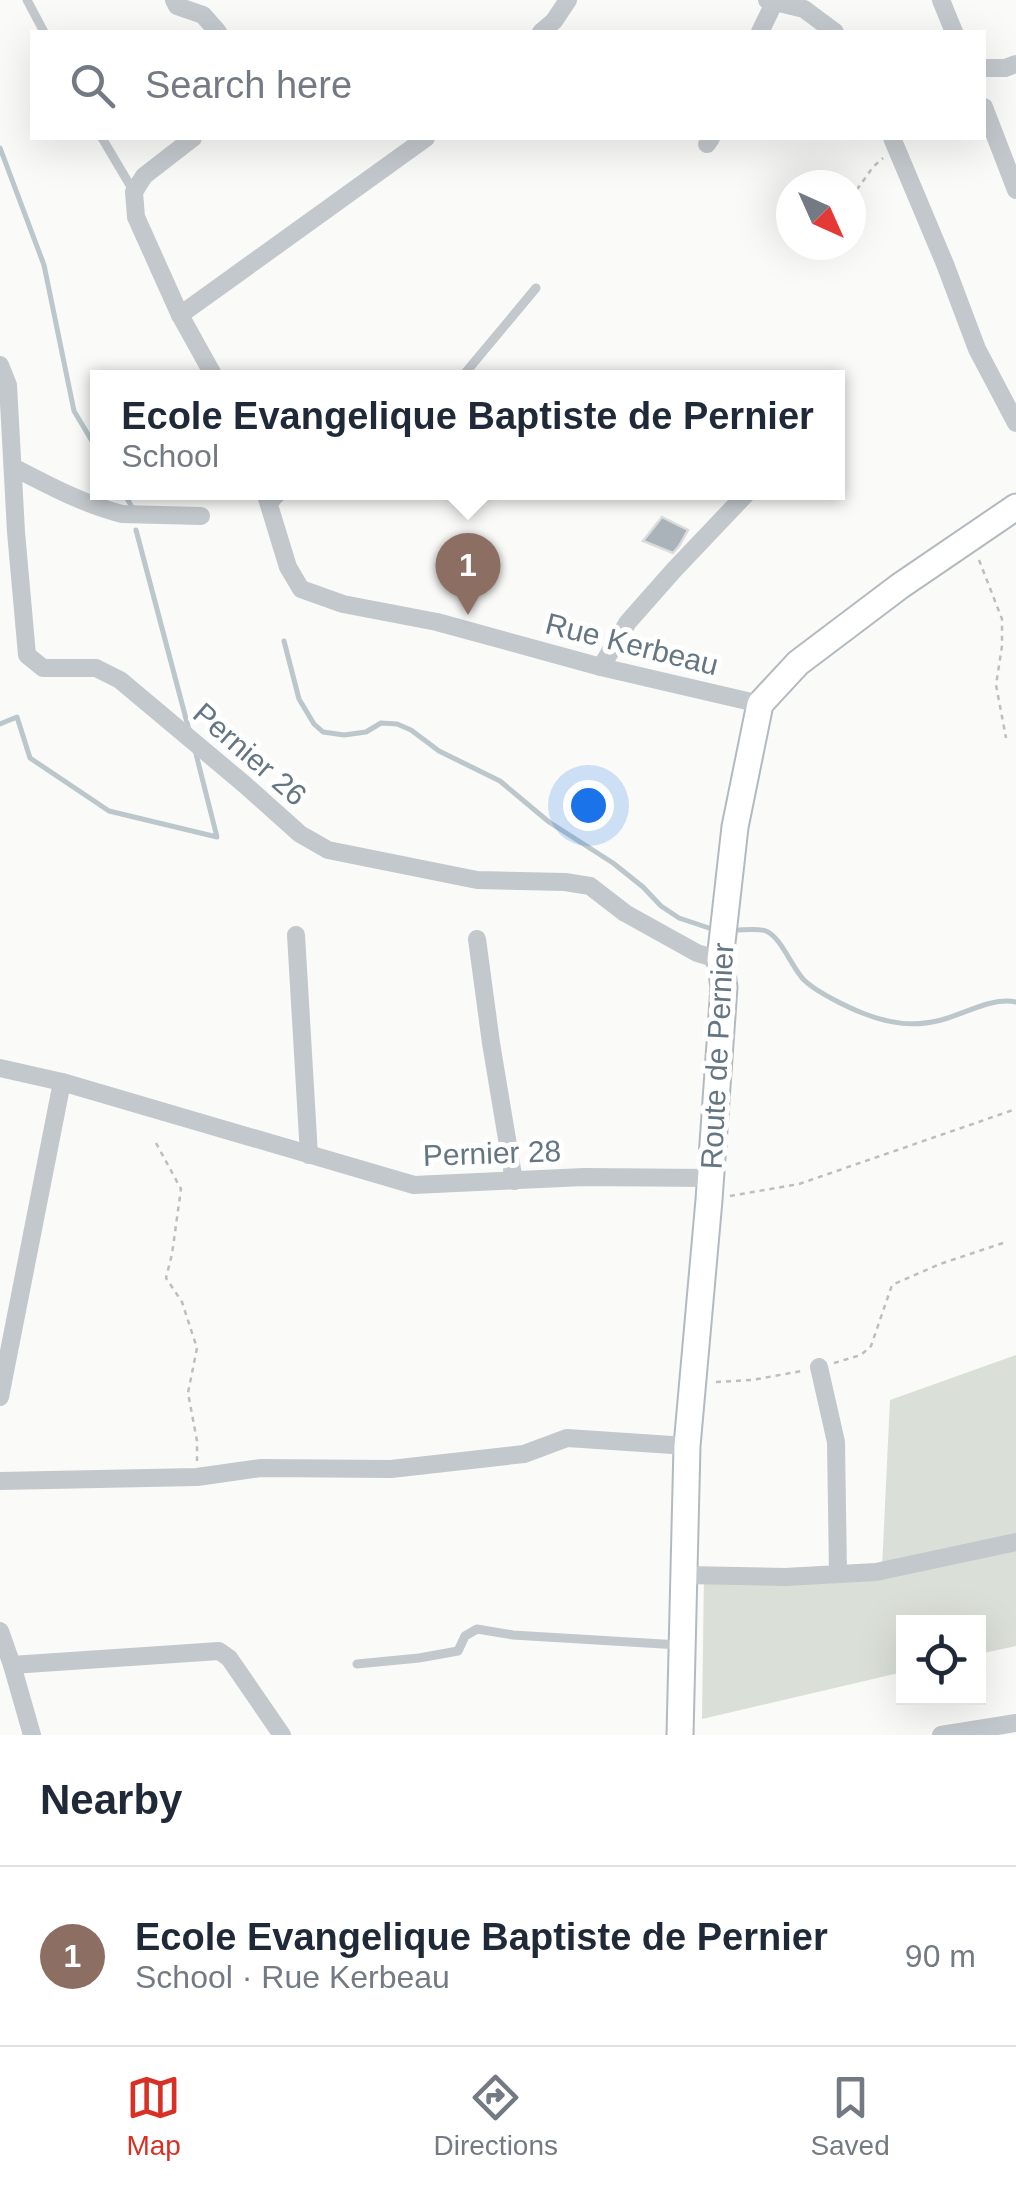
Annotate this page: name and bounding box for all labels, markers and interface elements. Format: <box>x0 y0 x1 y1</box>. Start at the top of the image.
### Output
search box <box>30 30 986 140</box>
icon: search <box>65 58 120 113</box>
text: Search here <box>145 64 352 106</box>
north arrow <box>776 170 866 260</box>
popup <box>90 370 845 500</box>
text: Ecole Evangelique Baptiste de Pernier <box>121 395 814 437</box>
text: School <box>121 438 219 474</box>
pin: 1 <box>436 532 500 615</box>
street label: Rue Kerbeau <box>542 607 722 681</box>
street label: Pernier 26 <box>187 696 313 812</box>
your location <box>563 780 614 831</box>
street label: Route de Pernier <box>695 942 739 1170</box>
street label: Pernier 28 <box>422 1134 562 1172</box>
map controls <box>896 1615 986 1705</box>
button: locate <box>896 1615 986 1705</box>
text: Nearby <box>40 1776 182 1823</box>
text: Ecole Evangelique Baptiste de Pernier <box>135 1916 828 1958</box>
text: 1 <box>64 1938 81 1974</box>
text: 90 m <box>905 1938 976 1974</box>
text: School · Rue Kerbeau <box>135 1959 450 1995</box>
tab: Map <box>126 2070 181 2162</box>
tab: Directions <box>434 2070 558 2162</box>
tab: Saved <box>810 2070 890 2162</box>

